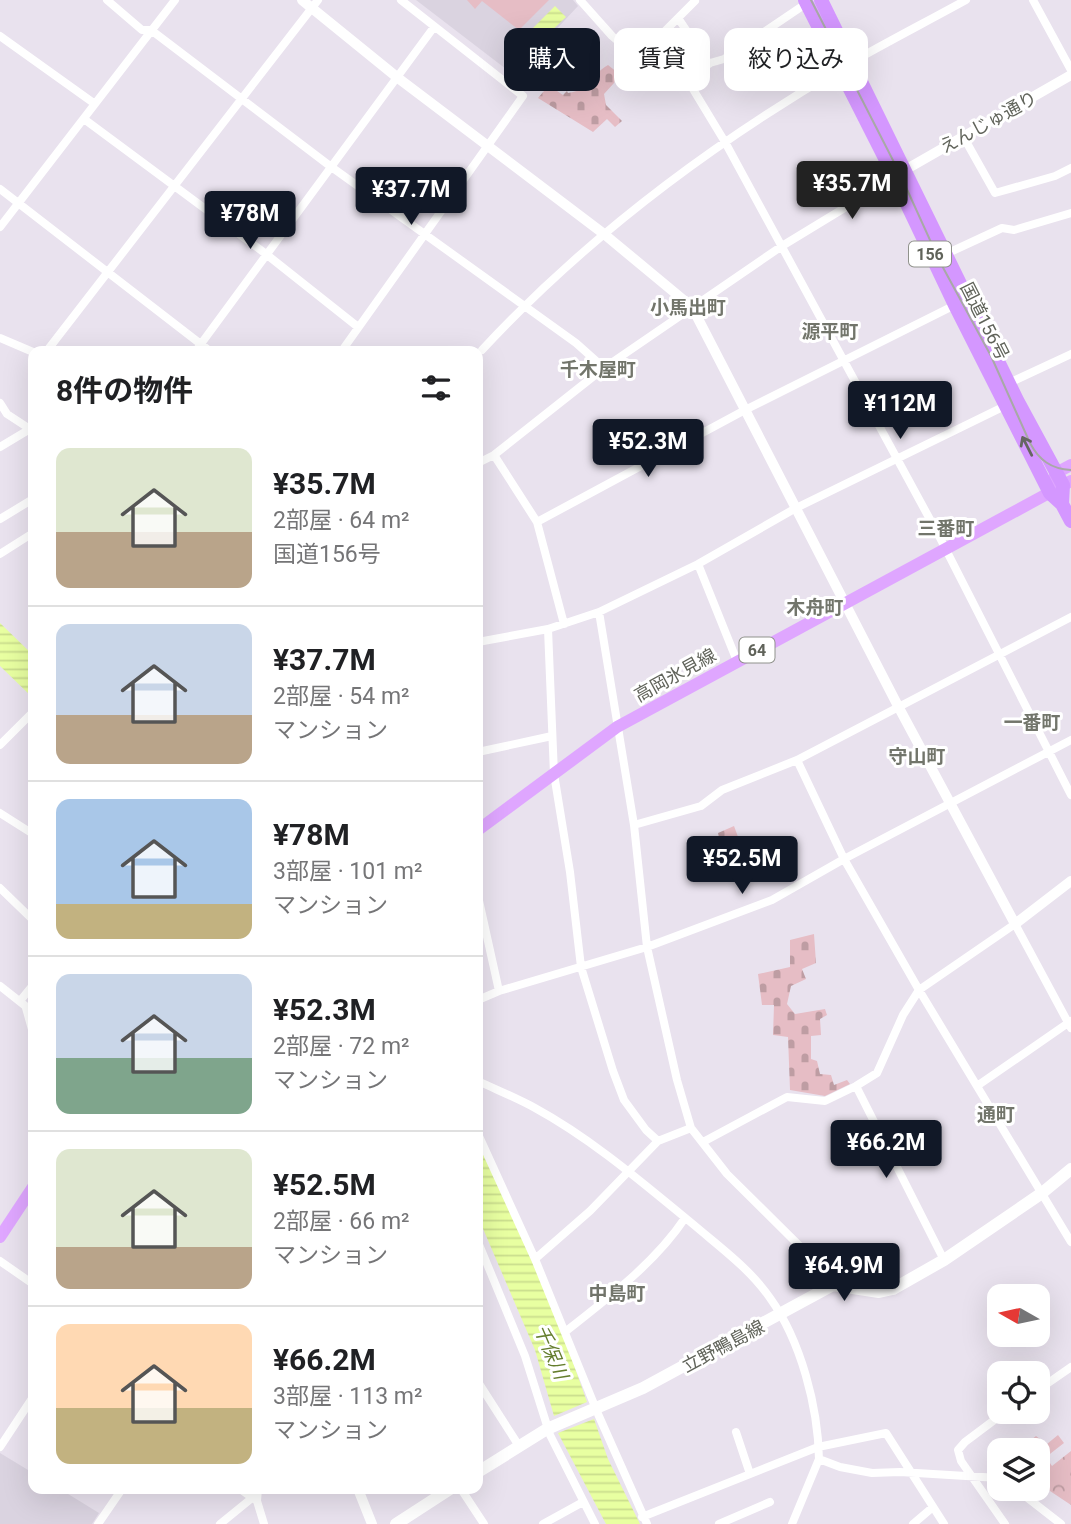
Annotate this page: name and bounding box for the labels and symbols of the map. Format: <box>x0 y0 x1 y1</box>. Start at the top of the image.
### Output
street label: えんじゅ通り <box>936 87 1040 157</box>
pin: ¥35.7M <box>795 162 909 221</box>
pin: ¥37.7M <box>354 168 468 227</box>
pin: ¥78M <box>209 191 291 251</box>
road number: 156 <box>909 242 951 266</box>
street label: 国道156号 <box>956 279 1014 363</box>
district label: 小馬出町 <box>650 296 726 319</box>
district label: 源平町 <box>801 320 859 343</box>
district label: 千木屋町 <box>560 358 636 381</box>
pin: ¥112M <box>851 382 949 441</box>
pin: ¥52.3M <box>591 420 705 479</box>
one-way arrow <box>1019 436 1033 457</box>
district label: 三番町 <box>917 517 975 540</box>
district label: 木舟町 <box>786 596 844 619</box>
road number: 64 <box>740 638 774 663</box>
street label: 高岡氷見線 <box>631 644 719 706</box>
district label: 一番町 <box>1003 711 1061 734</box>
district label: 守山町 <box>888 745 946 768</box>
pin: ¥52.5M <box>685 836 799 896</box>
district label: 通町 <box>977 1103 1015 1126</box>
pin: ¥66.2M <box>829 1120 943 1180</box>
pin: ¥64.9M <box>787 1244 901 1303</box>
district label: 中島町 <box>588 1282 646 1305</box>
north arrow <box>987 1284 1050 1348</box>
street label: 立野鴨島線 <box>678 1316 768 1376</box>
water label: 千保川 <box>529 1321 574 1385</box>

